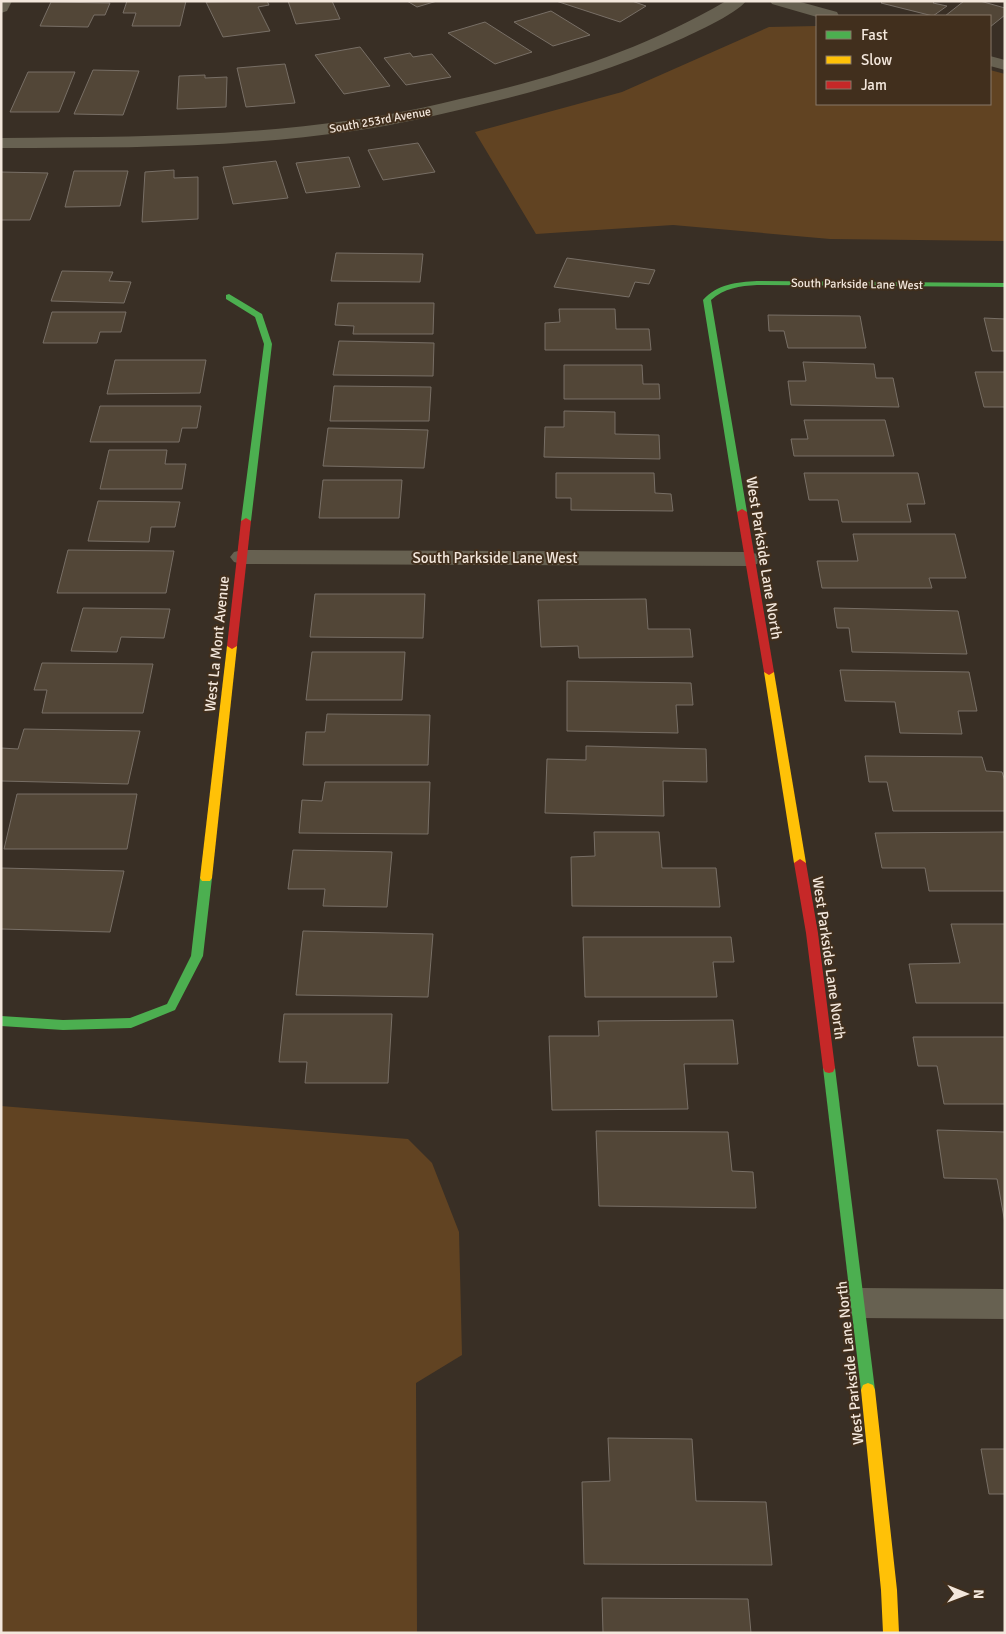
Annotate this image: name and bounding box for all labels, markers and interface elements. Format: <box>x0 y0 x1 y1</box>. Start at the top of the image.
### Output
legend <box>816 15 991 105</box>
text: Fast <box>861 26 888 44</box>
text: Slow <box>861 51 892 69</box>
text: Jam <box>861 76 887 94</box>
street label: South 253rd Avenue <box>328 104 432 137</box>
street label: South Parkside Lane West <box>791 276 923 293</box>
street label: West Parkside Lane North <box>742 475 786 641</box>
street label: South Parkside Lane West <box>412 549 578 567</box>
street label: West La Mont Avenue <box>201 575 233 713</box>
street label: West Parkside Lane North <box>809 875 849 1041</box>
street label: West Parkside Lane North <box>832 1280 868 1446</box>
north arrow <box>941 1569 991 1619</box>
text: N <box>970 1589 987 1599</box>

